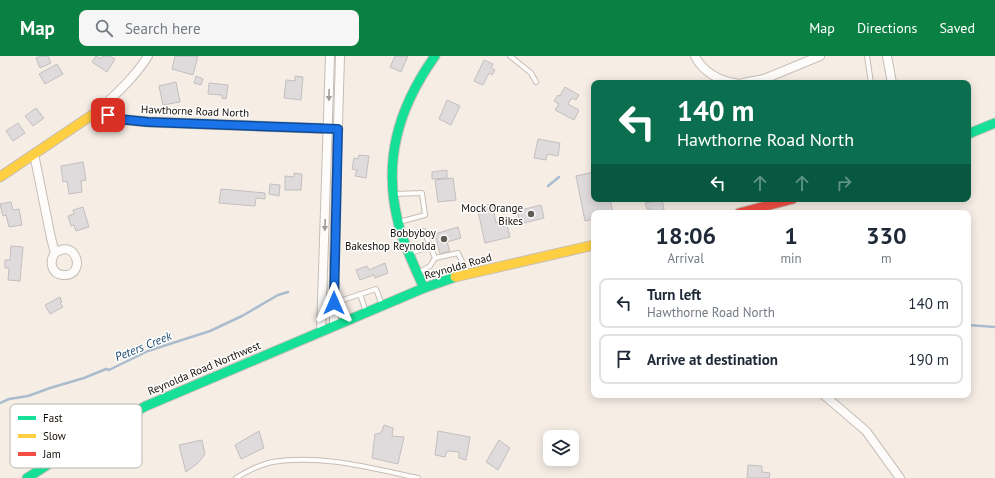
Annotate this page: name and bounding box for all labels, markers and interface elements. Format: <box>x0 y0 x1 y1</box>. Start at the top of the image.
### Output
search box <box>79 10 359 46</box>
text: Map <box>20 16 55 40</box>
icon: search <box>93 17 115 39</box>
text: Search here <box>125 19 201 38</box>
text: Map <box>809 19 835 37</box>
text: Directions <box>857 19 917 37</box>
text: Saved <box>939 19 975 37</box>
one-way arrow <box>326 89 332 102</box>
text: 140 m <box>677 92 754 129</box>
icon: left <box>611 96 663 148</box>
pin <box>91 98 125 132</box>
street label: Hawthorne Road North <box>141 102 249 120</box>
icon: arrive <box>97 104 119 126</box>
text: Hawthorne Road North <box>677 128 854 151</box>
icon: left <box>707 172 729 194</box>
icon: ahead <box>749 172 771 194</box>
icon: ahead <box>791 172 813 194</box>
icon: right <box>833 172 855 194</box>
place label: Mock Orange Bikes <box>461 201 523 228</box>
marker: Mock Orange Bikes <box>526 209 536 219</box>
one-way arrow <box>322 219 328 232</box>
text: 18:06 <box>655 220 716 251</box>
text: 1 <box>784 220 798 251</box>
text: 330 <box>866 220 907 251</box>
place label: Bobbyboy Bakeshop Reynolda <box>345 226 437 253</box>
marker: Bobbyboy Bakeshop Reynolda <box>439 234 449 244</box>
street label: Reynolda Road <box>423 250 493 282</box>
text: Arrival <box>668 250 704 267</box>
text: min <box>780 250 802 267</box>
text: m <box>881 250 892 267</box>
position arrow <box>313 282 355 324</box>
text: Turn left <box>647 285 701 304</box>
icon: left <box>613 292 635 314</box>
text: 140 m <box>908 294 949 313</box>
text: Hawthorne Road North <box>647 304 775 321</box>
water label: Peters Creek <box>112 328 174 364</box>
street label: Reynolda Road Northwest <box>145 338 263 398</box>
icon: arrive <box>613 348 635 370</box>
text: Arrive at destination <box>647 350 778 369</box>
text: 190 m <box>908 350 949 369</box>
legend <box>10 404 142 468</box>
text: Fast <box>43 411 63 425</box>
text: Slow <box>43 429 66 443</box>
map controls <box>543 430 579 466</box>
button: layers <box>543 430 579 466</box>
text: Jam <box>42 447 61 461</box>

